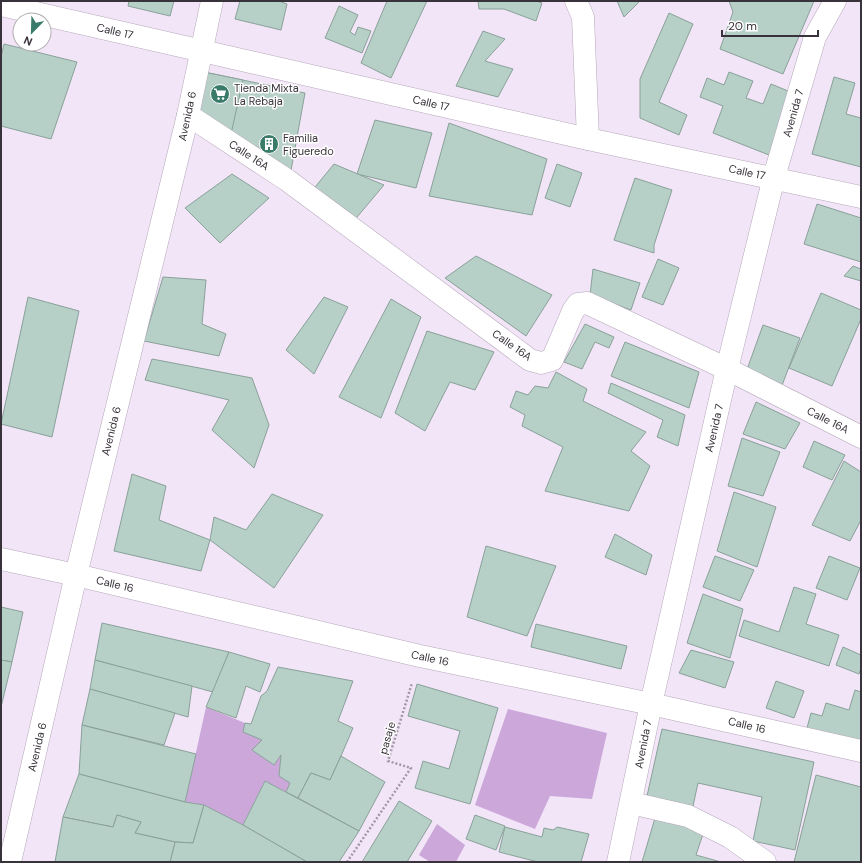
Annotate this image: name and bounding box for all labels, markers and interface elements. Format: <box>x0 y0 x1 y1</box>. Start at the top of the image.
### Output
north arrow <box>12 12 52 52</box>
scale bar <box>722 12 818 38</box>
text: 20 m <box>728 18 757 34</box>
street label: Calle 17 <box>95 20 135 42</box>
text: N <box>22 33 35 49</box>
place label: Tienda Mixta La Rebaja <box>234 81 299 108</box>
supermarket icon: Tienda Mixta La Rebaja <box>209 83 231 105</box>
street label: Avenida 7 <box>779 87 807 139</box>
street label: Avenida 6 <box>175 90 199 142</box>
street label: Calle 17 <box>411 92 451 114</box>
place label: Familia Figueredo <box>283 131 334 158</box>
building icon: Familia Figueredo <box>258 133 280 155</box>
street label: Calle 16A <box>226 137 272 173</box>
street label: Calle 17 <box>727 161 767 183</box>
street label: Calle 16A <box>489 326 535 364</box>
street label: Avenida 7 <box>702 402 726 454</box>
street label: Calle 16A <box>805 404 851 436</box>
street label: Avenida 6 <box>98 405 124 457</box>
street label: Calle 16 <box>95 573 135 595</box>
street label: Calle 16 <box>410 647 450 669</box>
street label: Calle 16 <box>727 714 767 736</box>
street label: Avenida 7 <box>631 718 655 769</box>
street label: pasaje <box>376 720 398 756</box>
street label: Avenida 6 <box>25 721 49 773</box>

